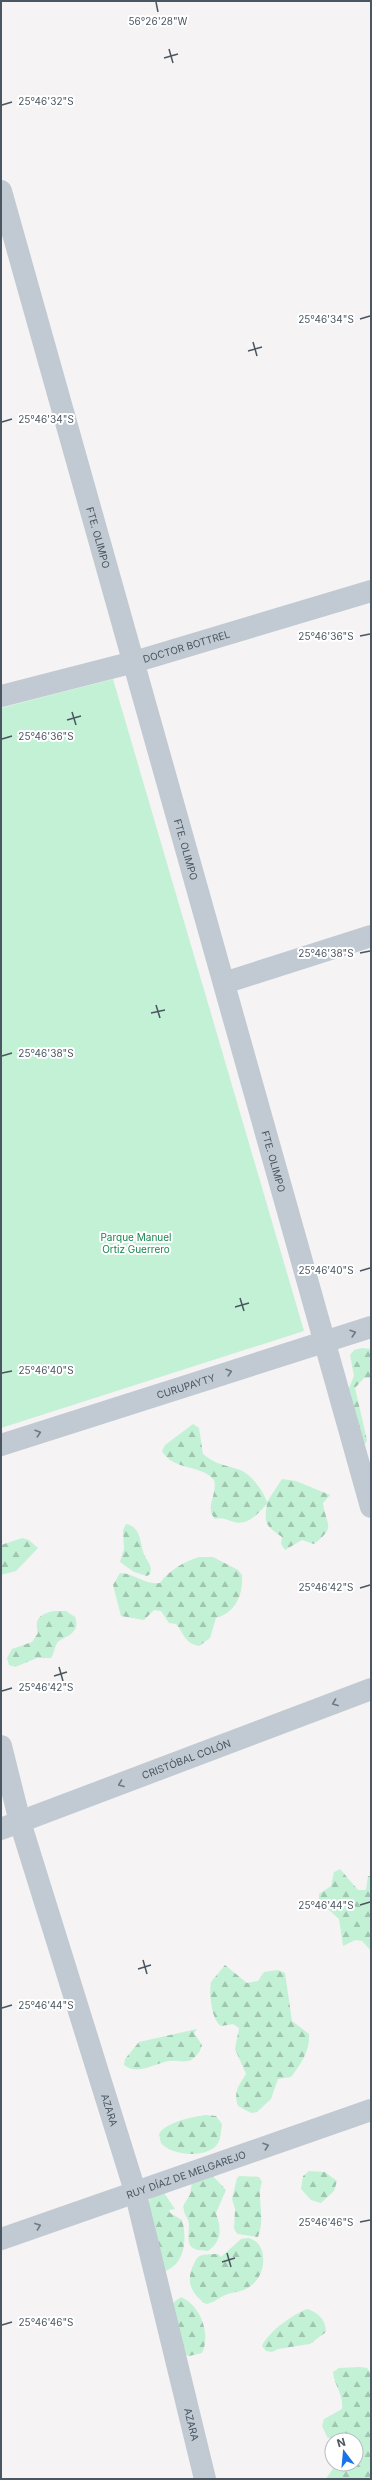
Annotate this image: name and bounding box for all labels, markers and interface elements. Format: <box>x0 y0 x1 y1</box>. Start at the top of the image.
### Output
text: 56°26'28"W <box>129 15 188 27</box>
text: 25°46'32"S <box>18 95 74 107</box>
text: 25°46'34"S <box>298 313 354 325</box>
text: 25°46'34"S <box>18 413 74 425</box>
street label: FTE. OLIMPO <box>84 506 113 570</box>
street label: DOCTOR BOTTREL <box>141 628 232 665</box>
text: 25°46'36"S <box>298 630 354 642</box>
text: 25°46'36"S <box>18 730 74 742</box>
street label: FTE. OLIMPO <box>172 817 201 882</box>
text: 25°46'38"S <box>298 947 354 959</box>
text: 25°46'38"S <box>18 1047 74 1059</box>
street label: FTE. OLIMPO <box>259 1129 288 1194</box>
park label: Parque Manuel Ortiz Guerrero <box>100 1231 172 1255</box>
text: 25°46'40"S <box>298 1264 354 1276</box>
one-way arrow <box>349 1329 356 1338</box>
text: 25°46'40"S <box>18 1364 74 1376</box>
one-way arrow <box>225 1368 232 1377</box>
street label: CURUPAYTY <box>155 1371 217 1401</box>
one-way arrow <box>34 1429 41 1438</box>
text: 25°46'42"S <box>299 1581 353 1593</box>
text: 25°46'42"S <box>19 1681 73 1693</box>
one-way arrow <box>331 1698 338 1706</box>
street label: CRISTÓBAL COLÓN <box>140 1737 232 1781</box>
one-way arrow <box>118 1779 125 1787</box>
text: 25°46'44"S <box>298 1899 354 1911</box>
text: 25°46'44"S <box>18 1999 74 2011</box>
street label: AZARA <box>99 2092 120 2128</box>
one-way arrow <box>263 2142 270 2151</box>
street label: RUY DÍAZ DE MELGAREJO <box>125 2148 248 2201</box>
text: 25°46'46"S <box>298 2216 354 2228</box>
one-way arrow <box>34 2222 41 2231</box>
text: 25°46'46"S <box>18 2316 74 2328</box>
street label: AZARA <box>182 2407 202 2442</box>
north arrow <box>324 2432 364 2472</box>
text: N <box>335 2435 347 2450</box>

